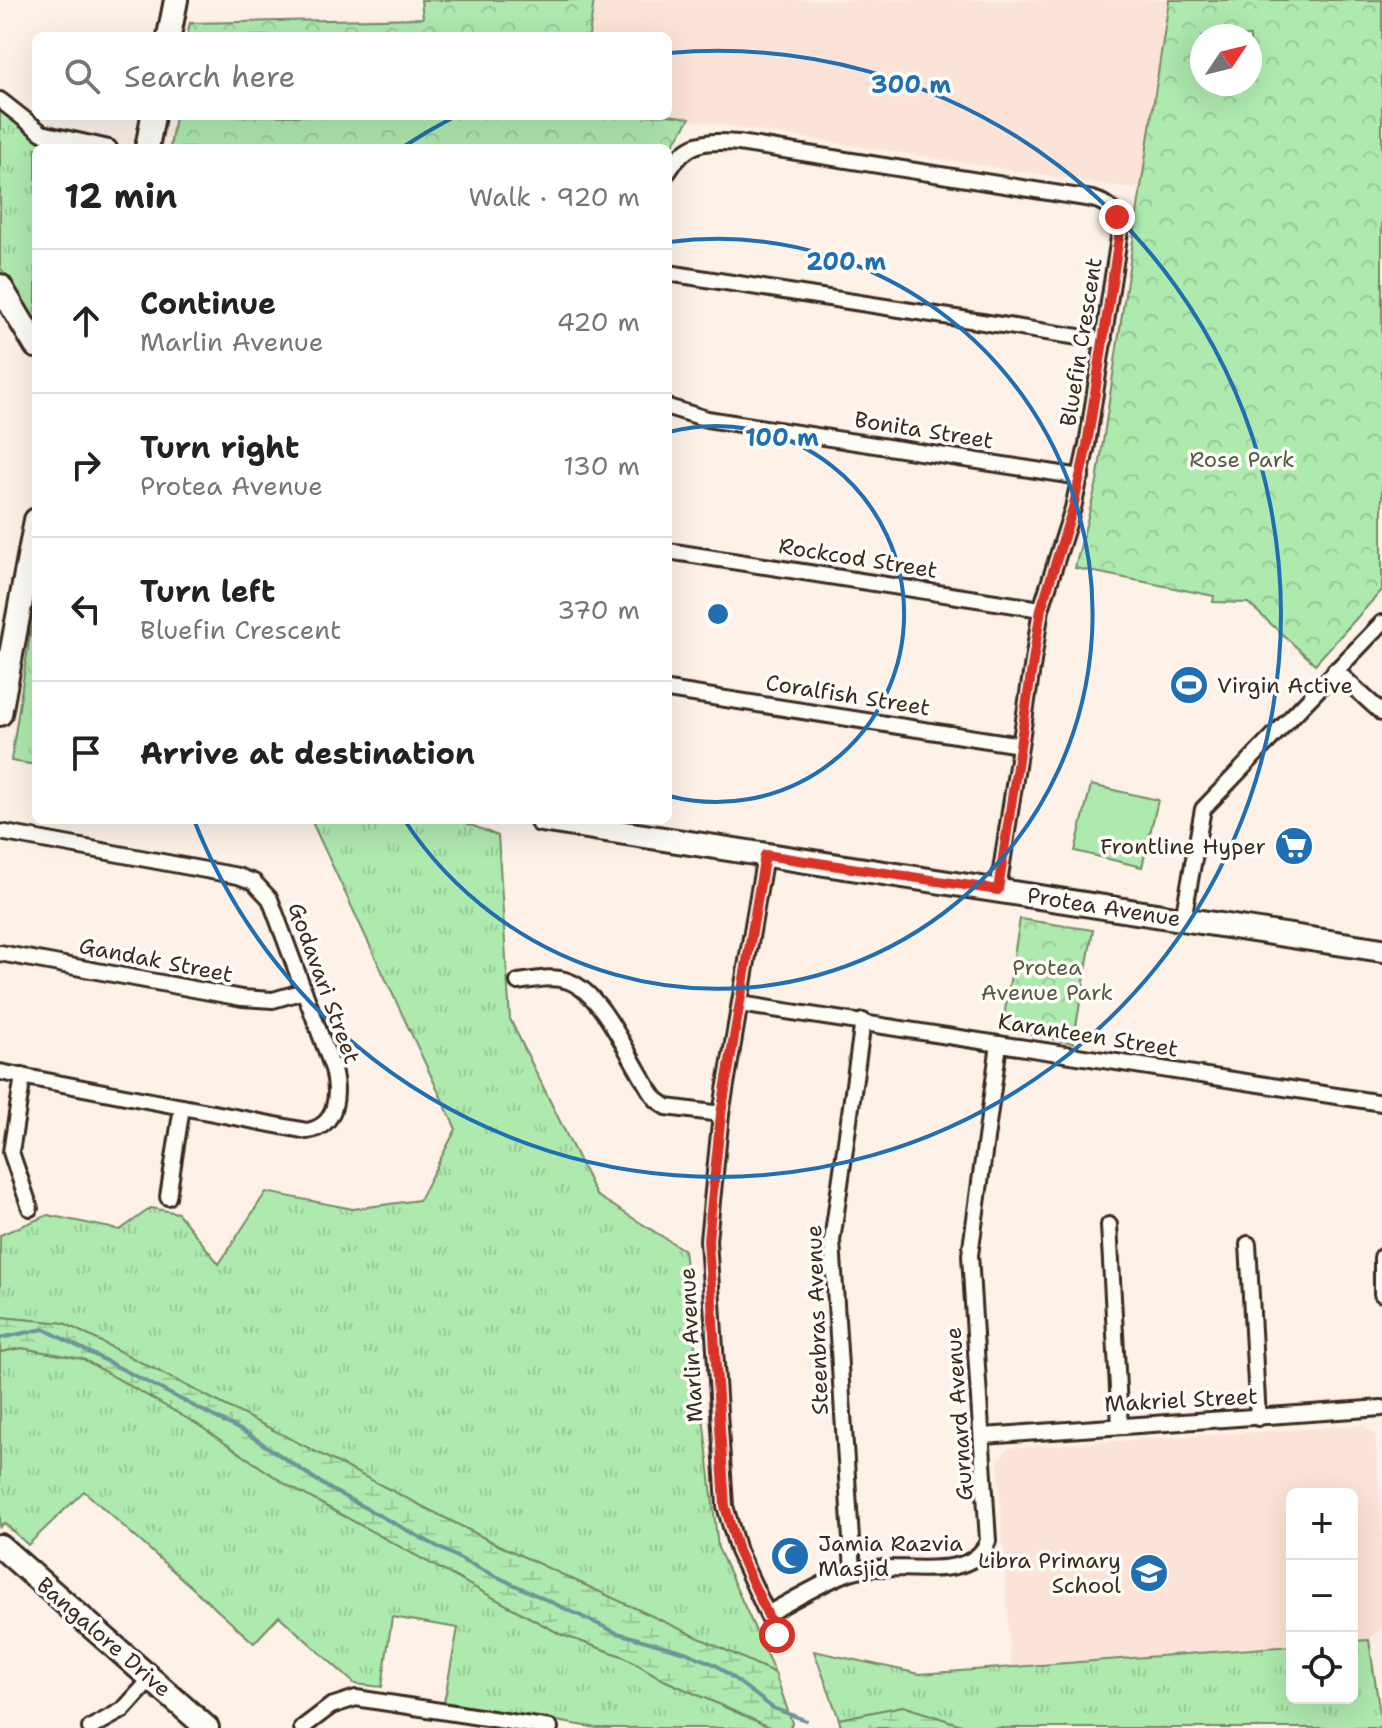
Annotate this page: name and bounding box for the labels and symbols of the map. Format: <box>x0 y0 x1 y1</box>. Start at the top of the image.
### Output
north arrow <box>1190 24 1262 96</box>
text: 300 m <box>871 69 951 101</box>
route end <box>1099 199 1135 235</box>
text: 200 m <box>806 246 886 278</box>
street label: Bluefin Crescent <box>1053 256 1109 428</box>
street label: Bonita Street <box>852 405 996 455</box>
text: 100 m <box>745 422 819 454</box>
park label: Rose Park <box>1189 445 1295 474</box>
street label: Rockcod Street <box>777 531 939 585</box>
centre of rings <box>704 600 732 628</box>
sports icon: Virgin Active <box>1168 664 1210 706</box>
street label: Coralfish Street <box>764 668 932 722</box>
place label: Virgin Active <box>1217 671 1353 700</box>
supermarket icon: Frontline Hyper <box>1273 825 1315 867</box>
place label: Frontline Hyper <box>1100 832 1266 861</box>
street label: Protea Avenue <box>1025 881 1183 933</box>
street label: Godavari Street <box>281 898 367 1068</box>
street label: Gandak Street <box>77 931 235 989</box>
park label: Protea Avenue Park <box>981 953 1113 1007</box>
street label: Karanteen Street <box>996 1006 1180 1064</box>
street label: Steenbras Avenue <box>799 1224 835 1416</box>
street label: Marlin Avenue <box>672 1267 710 1423</box>
street label: Gurnard Avenue <box>938 1326 980 1502</box>
street label: Makriel Street <box>1104 1382 1258 1418</box>
place label: Jamia Razvia Masjid <box>818 1529 963 1583</box>
mosque icon: Jamia Razvia Masjid <box>769 1535 811 1577</box>
place label: Libra Primary School <box>978 1546 1121 1600</box>
school or university icon: Libra Primary School <box>1128 1552 1170 1594</box>
street label: Bangalore Drive <box>31 1571 177 1703</box>
route start <box>759 1617 795 1653</box>

